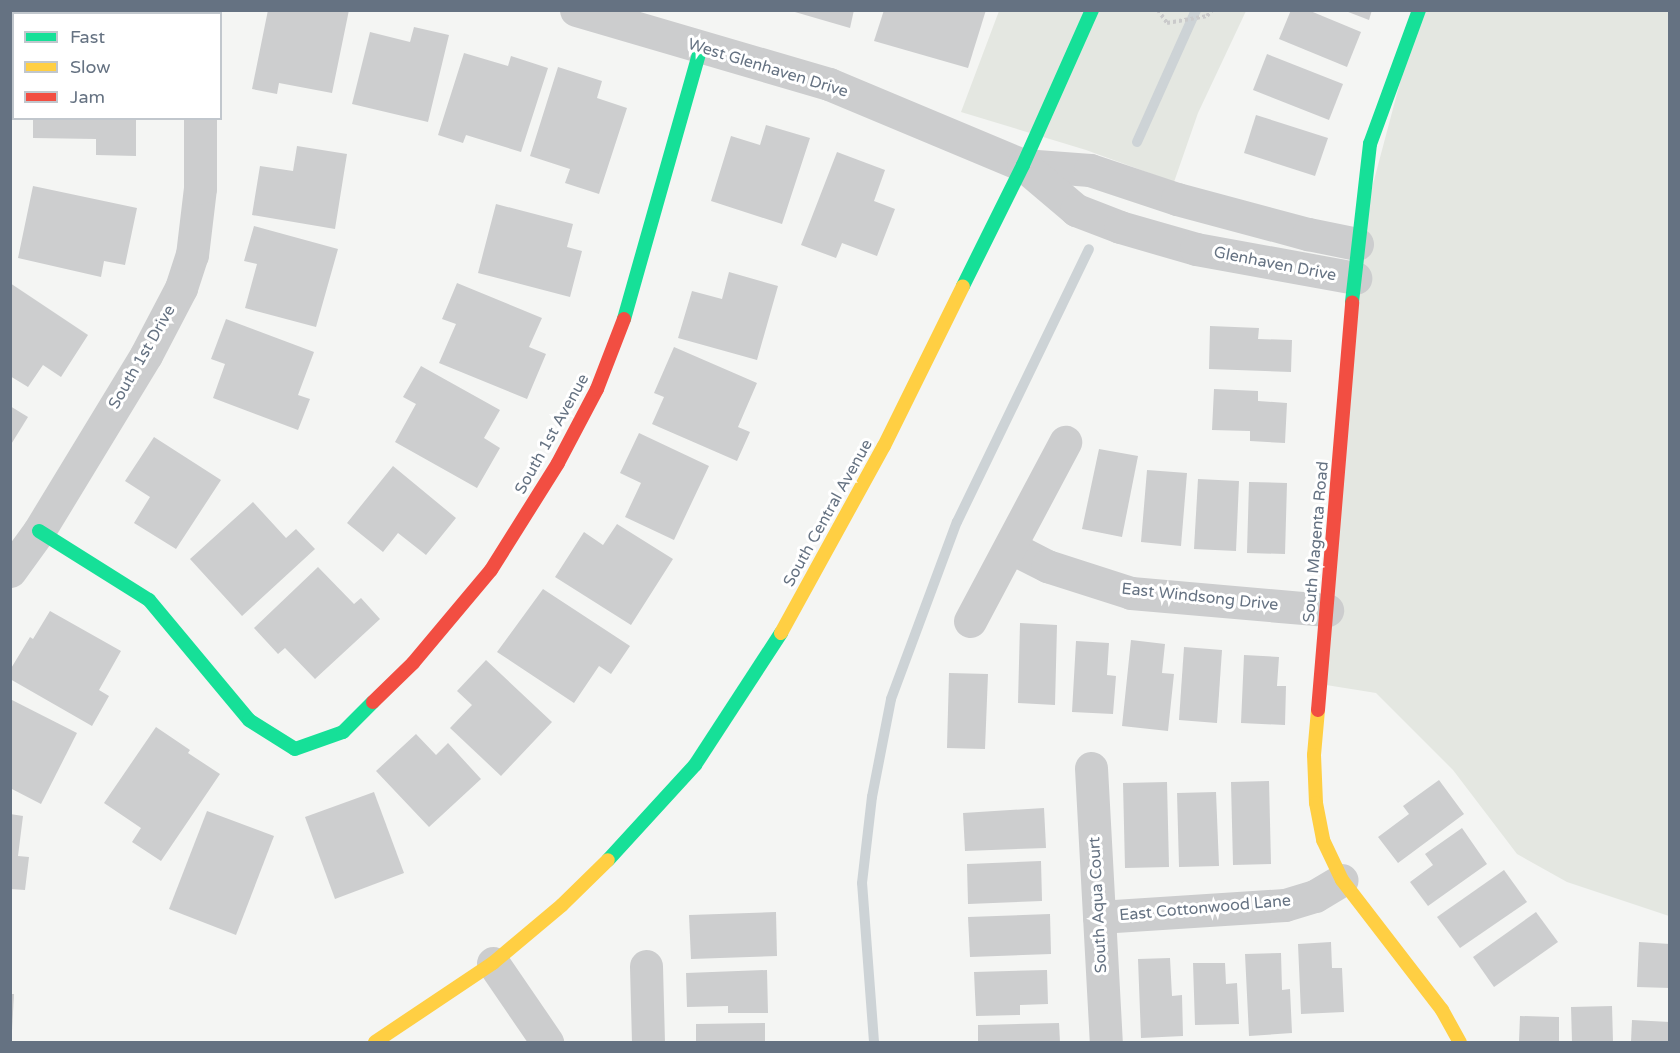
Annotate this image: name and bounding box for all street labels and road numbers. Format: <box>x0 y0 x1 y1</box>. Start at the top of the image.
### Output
street label: West Glenhaven Drive <box>686 34 850 102</box>
street label: Glenhaven Drive <box>1212 243 1338 285</box>
street label: South 1st Drive <box>105 302 179 412</box>
street label: South 1st Avenue <box>511 371 593 497</box>
street label: South Central Avenue <box>779 436 877 590</box>
street label: South Magenta Road <box>1299 460 1333 624</box>
street label: East Windsong Drive <box>1121 579 1279 615</box>
street label: South Aqua Court <box>1085 836 1111 974</box>
street label: East Cottonwood Lane <box>1118 891 1292 925</box>

